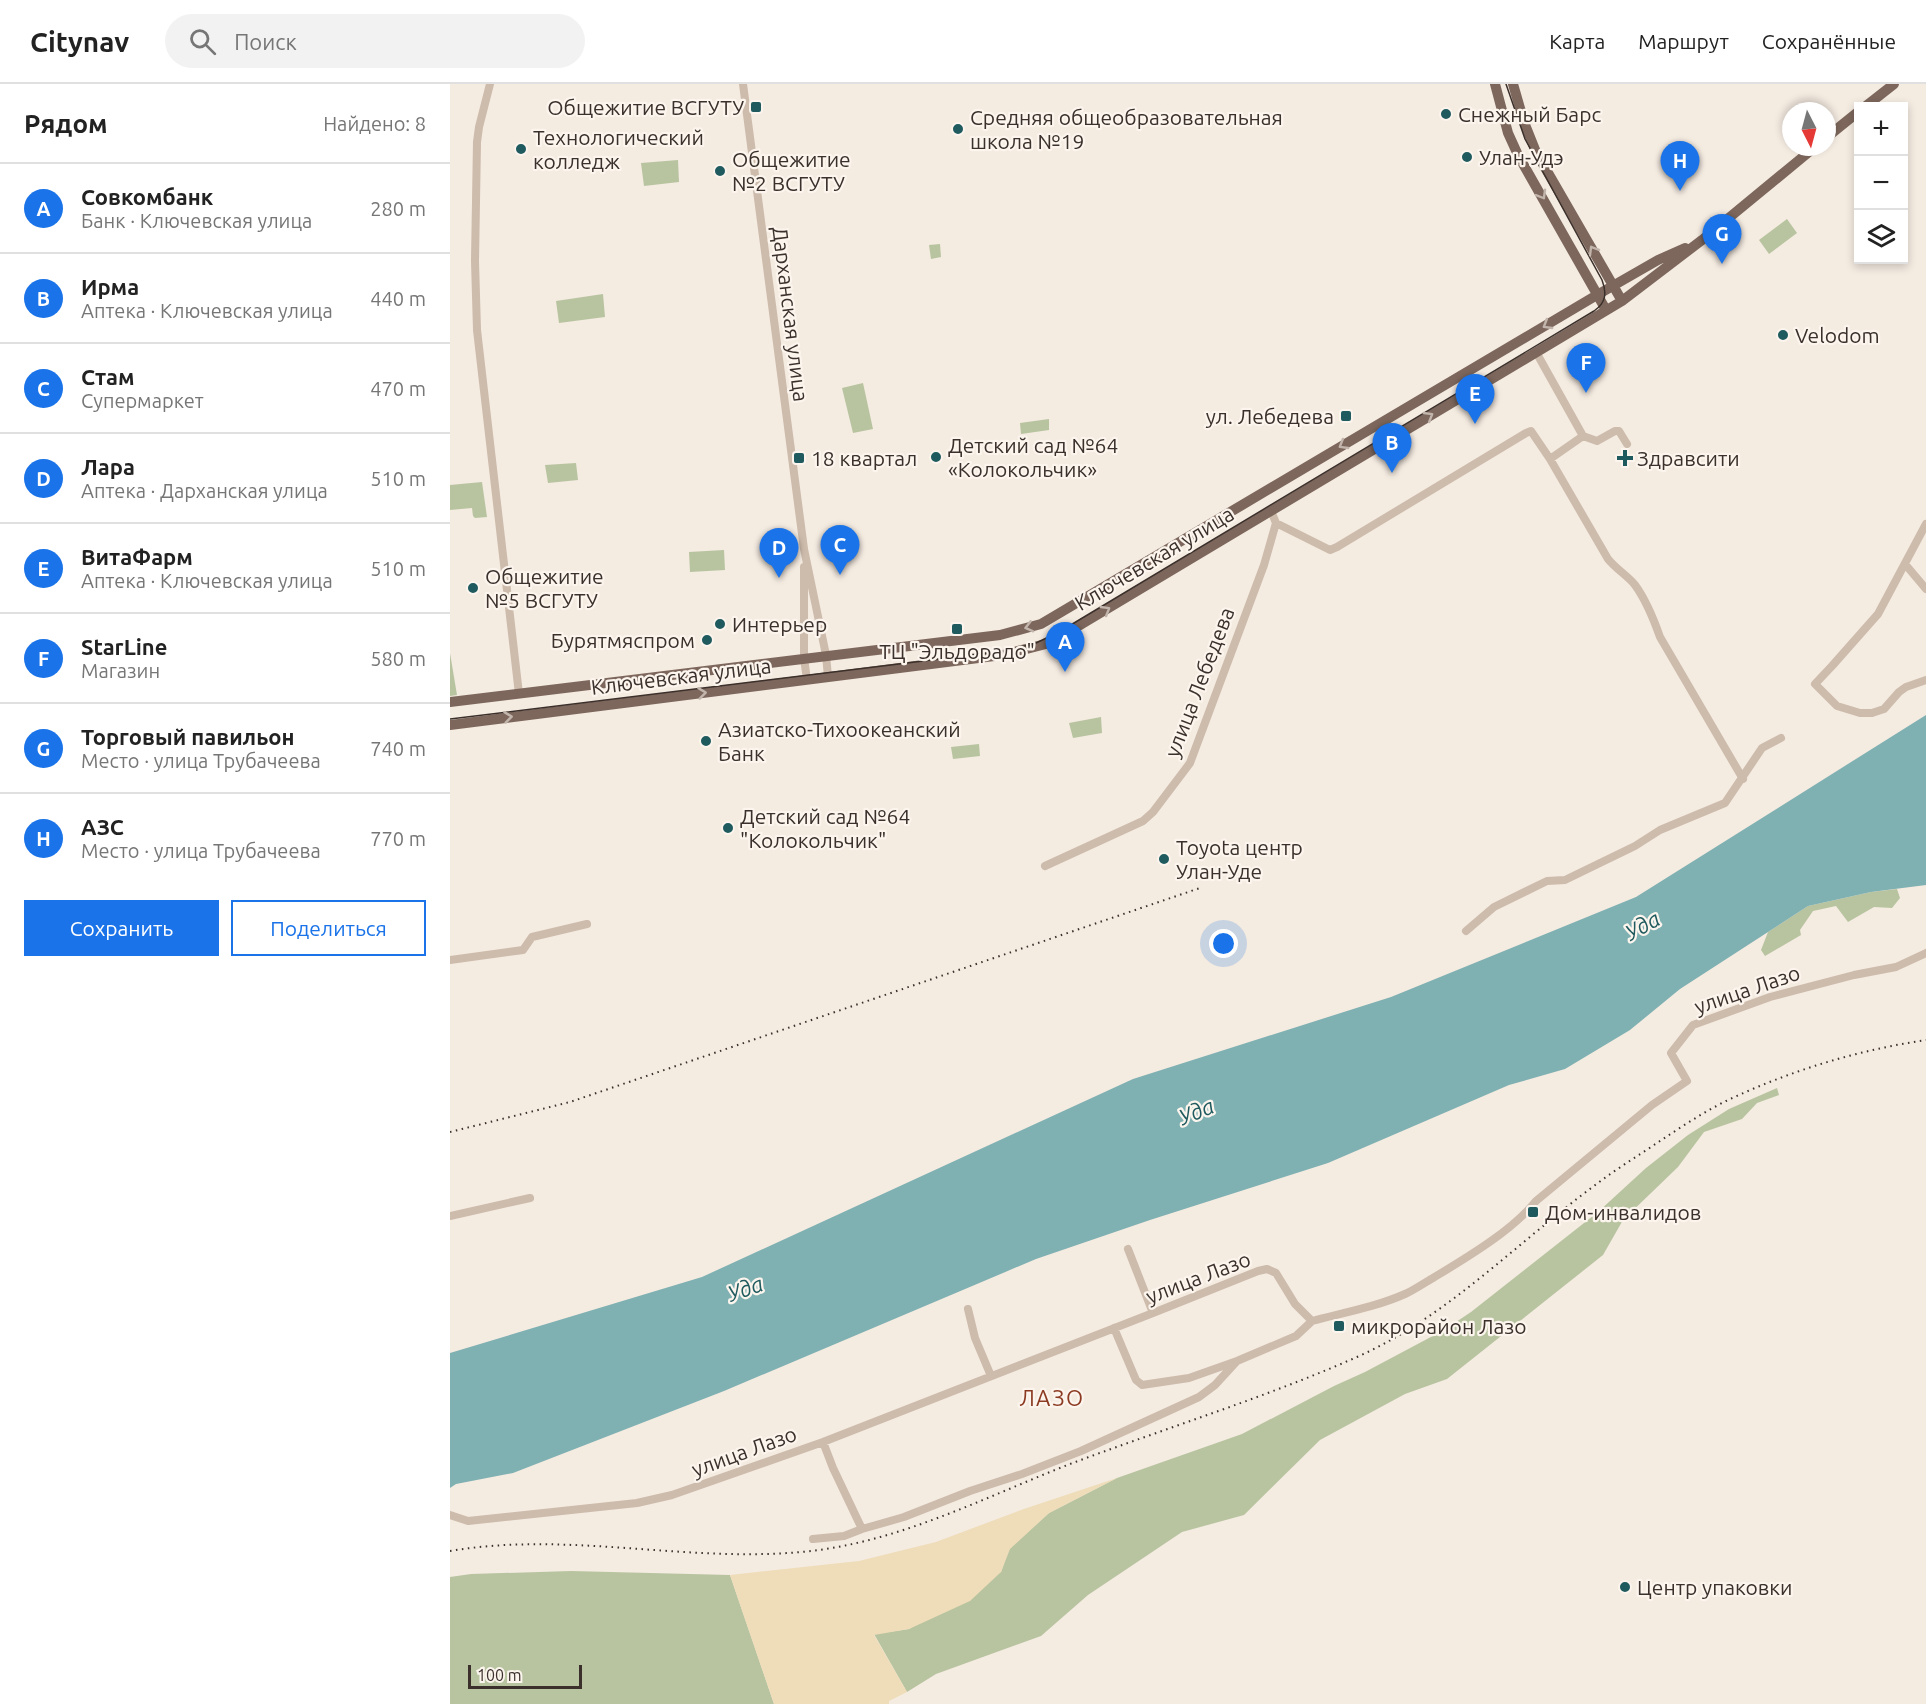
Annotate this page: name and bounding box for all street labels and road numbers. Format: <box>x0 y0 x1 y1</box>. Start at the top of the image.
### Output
street label: Дарханская улица <box>768 225 814 403</box>
street label: Ключевская улица <box>1070 501 1238 615</box>
street label: улица Лебедева <box>1159 604 1239 760</box>
street label: Ключевская улица <box>590 653 772 699</box>
street label: улица Лазо <box>1691 960 1803 1018</box>
street label: улица Лазо <box>1142 1246 1254 1308</box>
street label: улица Лазо <box>688 1421 800 1481</box>

